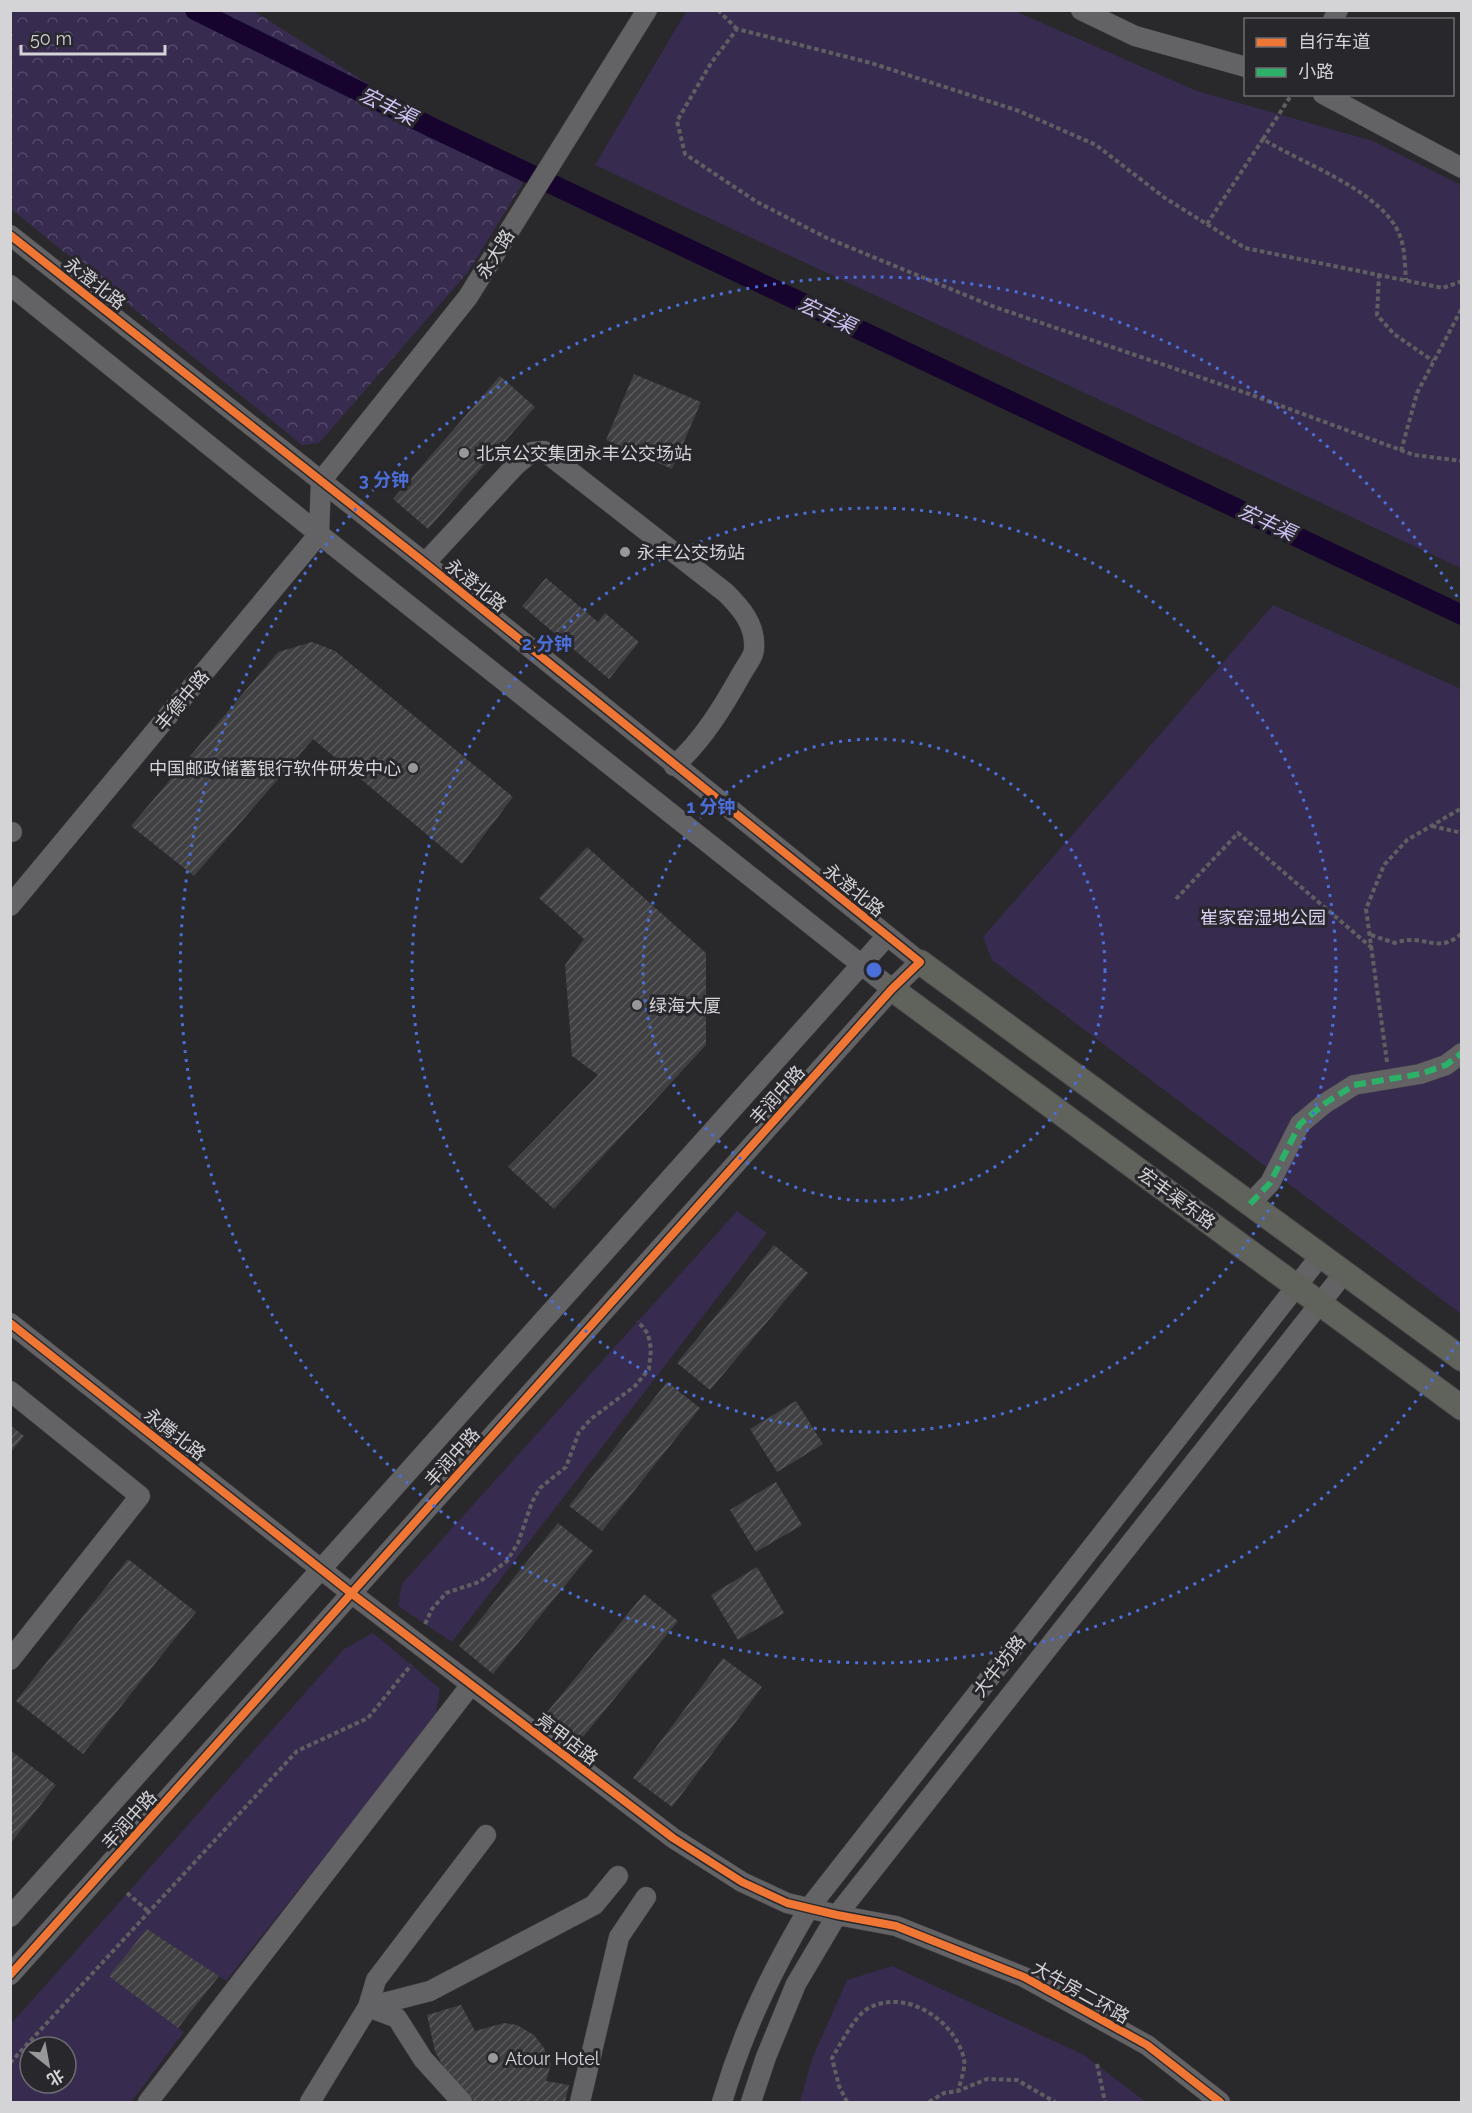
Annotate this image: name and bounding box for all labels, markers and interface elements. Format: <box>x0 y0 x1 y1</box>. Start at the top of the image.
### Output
scale bar <box>21 18 165 56</box>
legend <box>1244 18 1454 96</box>
text: 50 m <box>30 28 72 49</box>
text: 自行车道 <box>1298 31 1370 52</box>
text: 小路 <box>1298 61 1334 82</box>
water label: 宏丰渠 <box>356 82 423 131</box>
street label: 永大路 <box>472 226 518 282</box>
street label: 永澄北路 <box>60 253 130 313</box>
water label: 宏丰渠 <box>795 291 862 340</box>
place label: 北京公交集团永丰公交场站 <box>476 443 692 464</box>
marker: 北京公交集团永丰公交场站 <box>457 446 471 460</box>
text: 3 分钟 <box>359 469 409 490</box>
water label: 宏丰渠 <box>1235 498 1302 547</box>
place label: 永丰公交场站 <box>637 542 745 563</box>
marker: 永丰公交场站 <box>618 545 632 559</box>
street label: 永澄北路 <box>441 554 511 616</box>
text: 2 分钟 <box>522 633 572 654</box>
street label: 丰德中路 <box>151 666 213 734</box>
place label: 中国邮政储蓄银行软件研发中心 <box>149 758 401 779</box>
marker: 中国邮政储蓄银行软件研发中心 <box>406 761 420 775</box>
text: 1 分钟 <box>686 796 736 817</box>
street label: 永澄北路 <box>819 859 889 921</box>
park label: 崔家窑湿地公园 <box>1200 907 1326 928</box>
centre of rings <box>864 960 884 980</box>
place label: 绿海大厦 <box>649 995 721 1016</box>
marker: 绿海大厦 <box>630 998 644 1012</box>
street label: 丰润中路 <box>745 1061 809 1129</box>
street label: 宏丰渠东路 <box>1134 1163 1220 1233</box>
street label: 永腾北路 <box>140 1404 210 1464</box>
street label: 丰润中路 <box>420 1423 484 1491</box>
street label: 大牛坊路 <box>969 1631 1029 1701</box>
street label: 亮甲店路 <box>532 1709 602 1769</box>
street label: 丰润中路 <box>97 1786 161 1854</box>
street label: 大牛房二环路 <box>1029 1957 1133 2027</box>
north arrow <box>18 2035 78 2095</box>
place label: Atour Hotel <box>505 2048 600 2069</box>
marker: Atour Hotel <box>486 2051 500 2065</box>
text: 北 <box>44 2065 67 2090</box>

